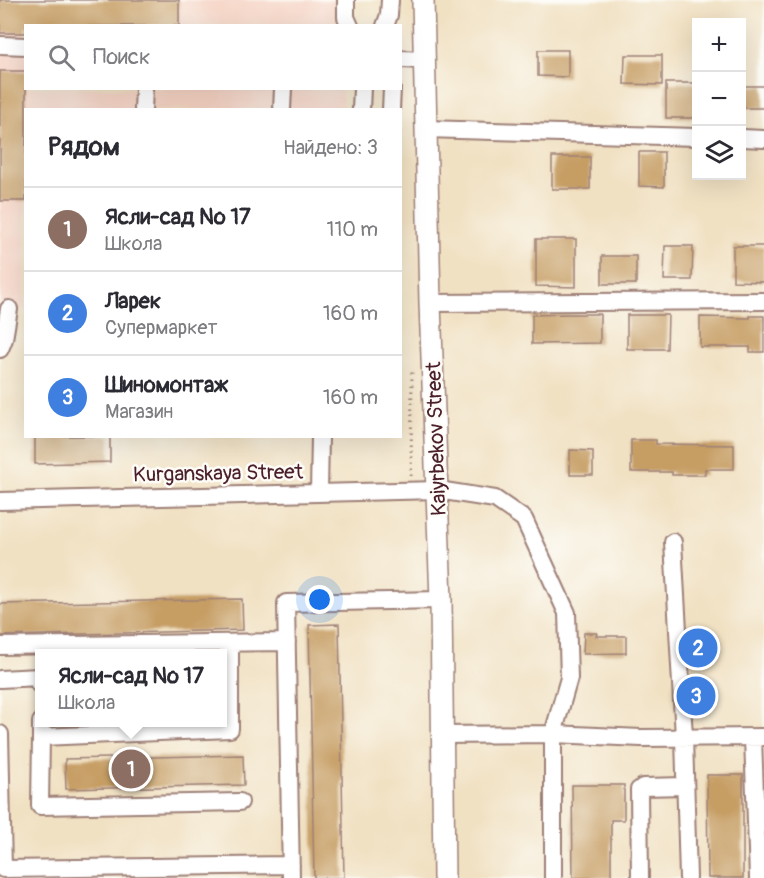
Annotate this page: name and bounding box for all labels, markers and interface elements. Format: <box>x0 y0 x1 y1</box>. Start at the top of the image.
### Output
map controls <box>692 18 746 180</box>
button: + <box>692 18 746 72</box>
search box <box>24 24 402 90</box>
icon: search <box>45 41 78 74</box>
text: Поиск <box>93 43 150 71</box>
button: − <box>692 72 746 126</box>
button: layers <box>692 126 746 180</box>
text: Рядом <box>48 131 120 163</box>
text: Найдено: 3 <box>283 135 378 160</box>
text: Ясли-сад № 17 <box>105 203 251 231</box>
text: 1 <box>64 217 71 242</box>
text: 110 m <box>327 217 378 242</box>
text: Школа <box>105 231 162 256</box>
text: Ларек <box>105 287 161 315</box>
text: 2 <box>62 301 73 326</box>
text: 160 m <box>323 301 378 326</box>
text: Супермаркет <box>105 315 217 340</box>
street label: Kaiyrbekov Street <box>420 361 453 517</box>
text: Шиномонтаж <box>105 371 228 399</box>
text: 3 <box>62 385 73 410</box>
text: 160 m <box>323 385 378 410</box>
text: Магазин <box>105 399 173 424</box>
street label: Kurganskaya Street <box>133 459 304 488</box>
your location <box>305 585 334 614</box>
pin: 2 <box>678 626 718 670</box>
popup <box>35 649 227 727</box>
text: Ясли-сад № 17 <box>58 662 204 690</box>
pin: 3 <box>676 674 716 718</box>
text: Школа <box>58 690 115 715</box>
pin: 1 <box>112 746 150 792</box>

